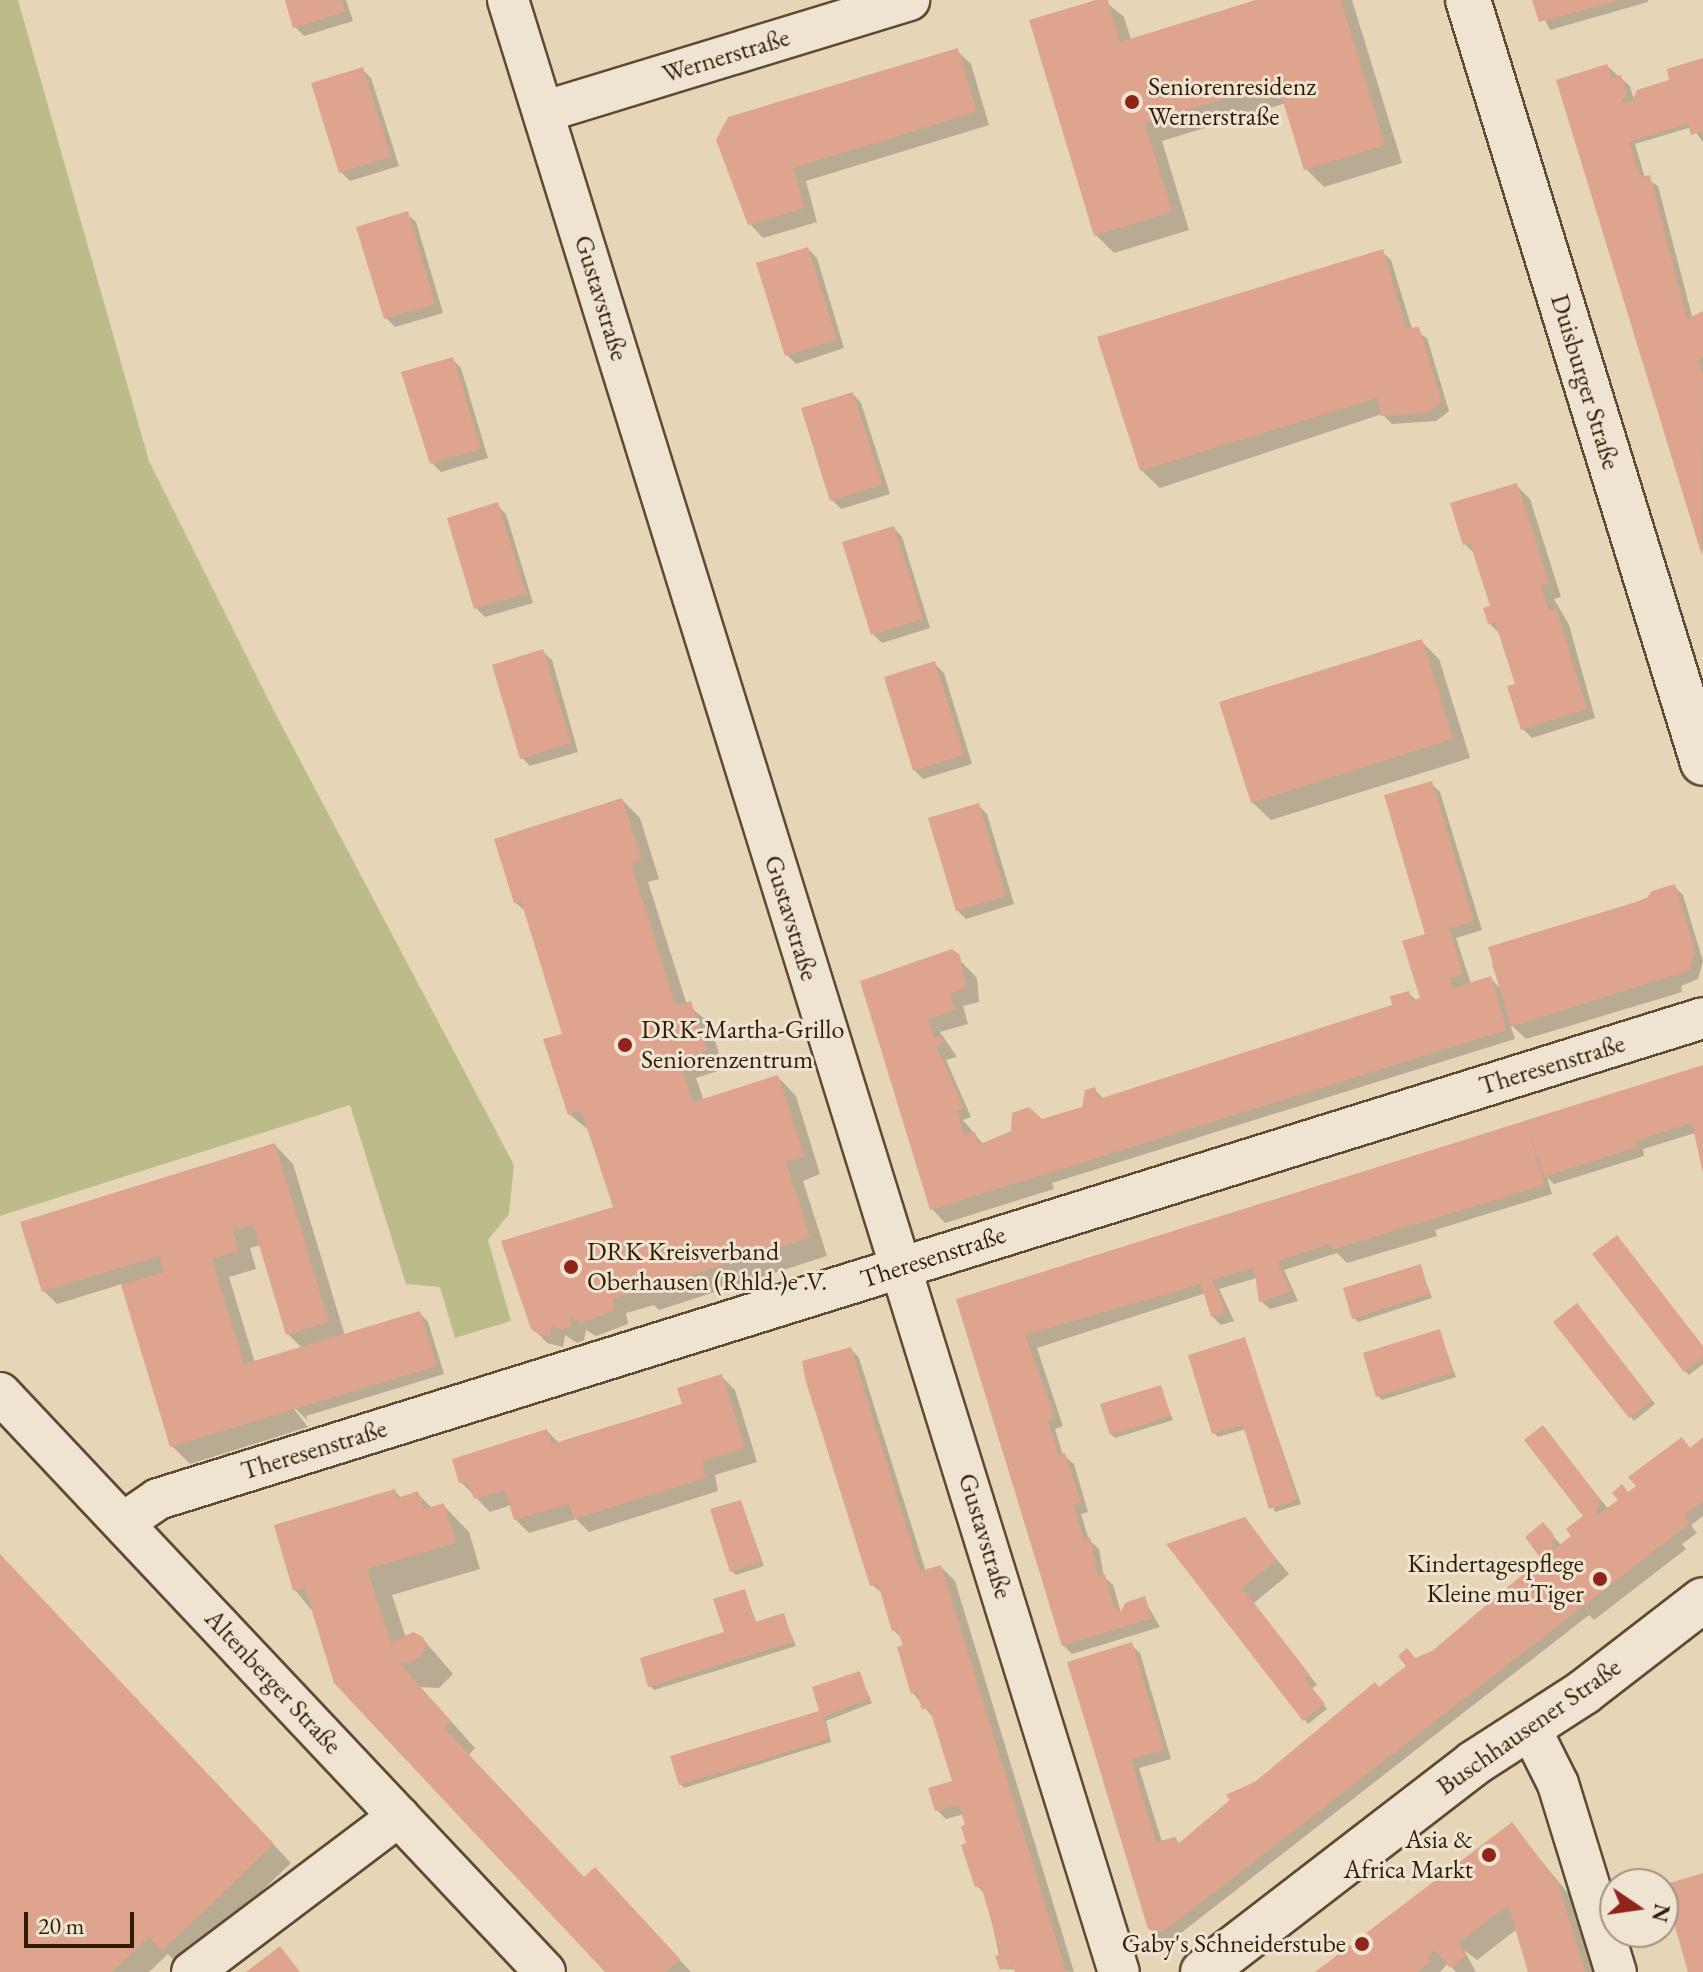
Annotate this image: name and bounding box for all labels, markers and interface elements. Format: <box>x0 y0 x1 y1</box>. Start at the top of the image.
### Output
street label: Wernerstraße <box>659 22 793 90</box>
place label: Seniorenresidenz Wernerstraße <box>1148 71 1316 132</box>
marker: Seniorenresidenz Wernerstraße <box>1123 93 1141 111</box>
street label: Gustavstraße <box>567 232 635 364</box>
street label: Duisburger Straße <box>1544 291 1626 473</box>
street label: Gustavstraße <box>757 852 825 984</box>
place label: DRK-Martha-Grillo Seniorenzentrum <box>641 1014 844 1076</box>
street label: Theresenstraße <box>1475 1028 1629 1102</box>
marker: DRK-Martha-Grillo Seniorenzentrum <box>616 1036 634 1054</box>
street label: Theresenstraße <box>856 1219 1010 1295</box>
place label: DRK Kreisverband Oberhausen (Rhld.)e .V. <box>587 1236 827 1298</box>
marker: DRK Kreisverband Oberhausen (Rhld.)e .V. <box>562 1258 580 1276</box>
street label: Theresenstraße <box>237 1413 391 1487</box>
street label: Gustavstraße <box>951 1470 1019 1602</box>
place label: Kindertagespflege Kleine muTiger <box>1408 1548 1584 1610</box>
marker: Kindertagespflege Kleine muTiger <box>1591 1570 1609 1588</box>
street label: Altenberger Straße <box>198 1603 348 1761</box>
street label: Buschhausener Straße <box>1431 1652 1627 1802</box>
place label: Asia & Africa Markt <box>1344 1824 1473 1886</box>
marker: Asia & Africa Markt <box>1480 1846 1498 1864</box>
north arrow <box>1599 1868 1679 1948</box>
scale bar <box>28 1896 138 1946</box>
text: N <box>1645 1901 1677 1925</box>
text: 20 m <box>38 1910 85 1941</box>
place label: Gaby's Schneiderstube <box>1122 1928 1346 1960</box>
marker: Gaby's Schneiderstube <box>1353 1935 1371 1953</box>

